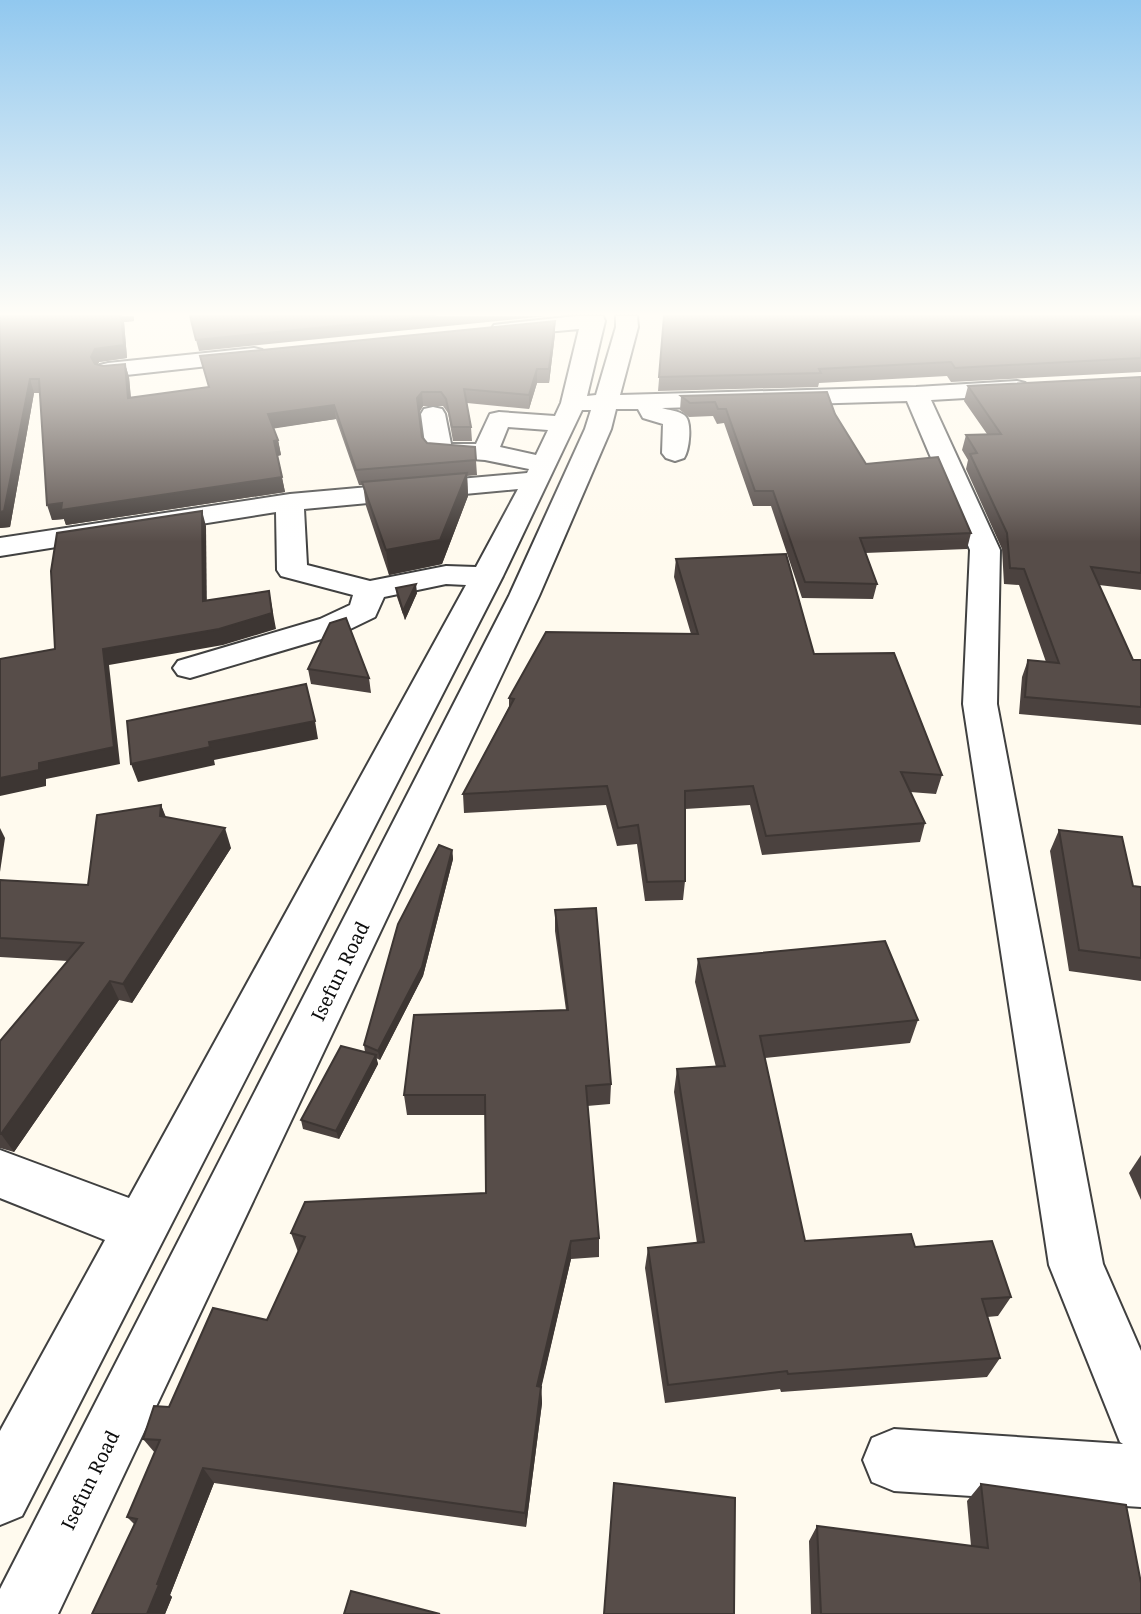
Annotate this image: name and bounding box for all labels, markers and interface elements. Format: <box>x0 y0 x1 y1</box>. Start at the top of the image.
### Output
street label: Isefun Road <box>305 917 375 1025</box>
street label: Isefun Road <box>55 1426 125 1534</box>

